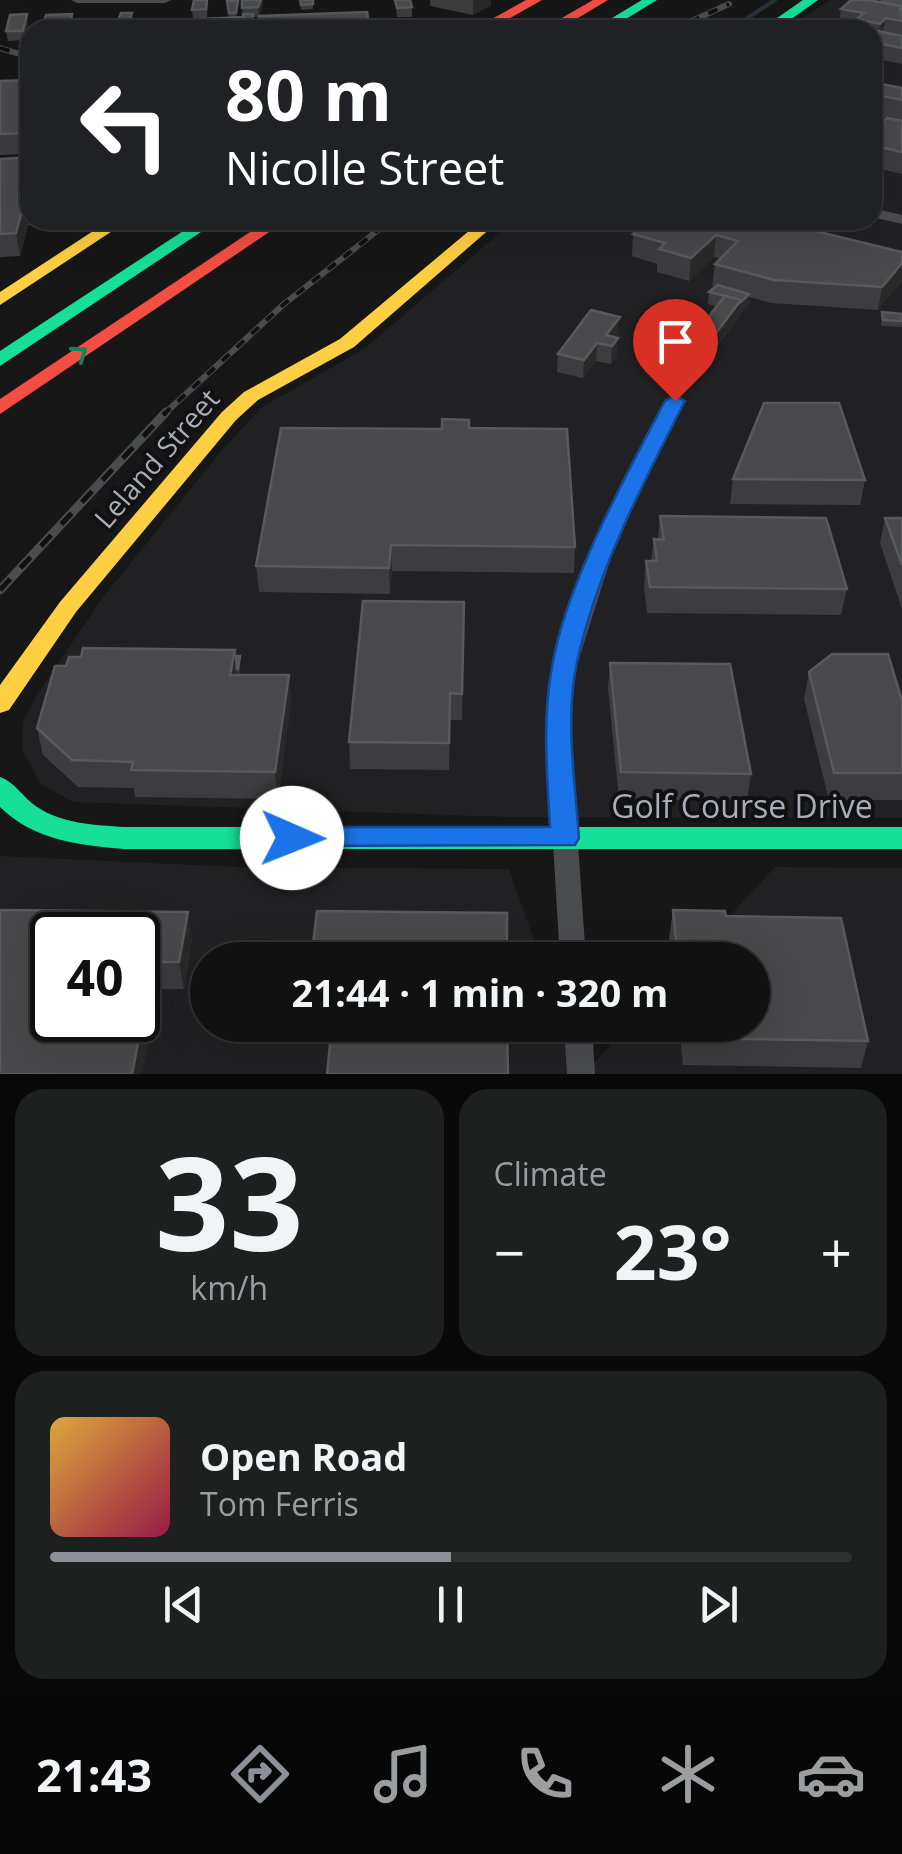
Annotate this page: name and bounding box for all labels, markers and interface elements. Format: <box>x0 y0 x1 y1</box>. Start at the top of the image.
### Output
text: 80 m <box>225 46 392 142</box>
icon: left <box>60 60 190 190</box>
text: Nicolle Street <box>225 137 504 198</box>
pin <box>633 299 718 402</box>
icon: arrive <box>648 314 703 369</box>
one-way arrow <box>69 347 88 365</box>
street label: Leland Street <box>85 380 227 536</box>
street label: Golf Course Drive <box>611 784 873 827</box>
position arrow <box>240 786 344 890</box>
speed limit sign: 40 <box>30 912 160 1042</box>
text: 21:44 · 1 min · 320 m <box>292 966 668 1018</box>
text: 33 <box>155 1112 304 1289</box>
text: Climate <box>494 1152 607 1195</box>
text: 23° <box>614 1200 732 1302</box>
text: − <box>494 1214 525 1289</box>
text: + <box>821 1214 852 1289</box>
text: km/h <box>190 1266 268 1309</box>
text: Open Road <box>200 1430 407 1482</box>
text: Tom Ferris <box>200 1482 359 1525</box>
icon: previous <box>156 1577 211 1632</box>
icon: pause <box>423 1577 478 1632</box>
icon: next <box>691 1577 746 1632</box>
icon: directions <box>225 1739 295 1809</box>
icon: music <box>368 1739 438 1809</box>
icon: phone <box>510 1739 580 1809</box>
icon: climate <box>653 1739 723 1809</box>
icon: car <box>796 1739 866 1809</box>
text: 21:43 <box>36 1744 152 1805</box>

